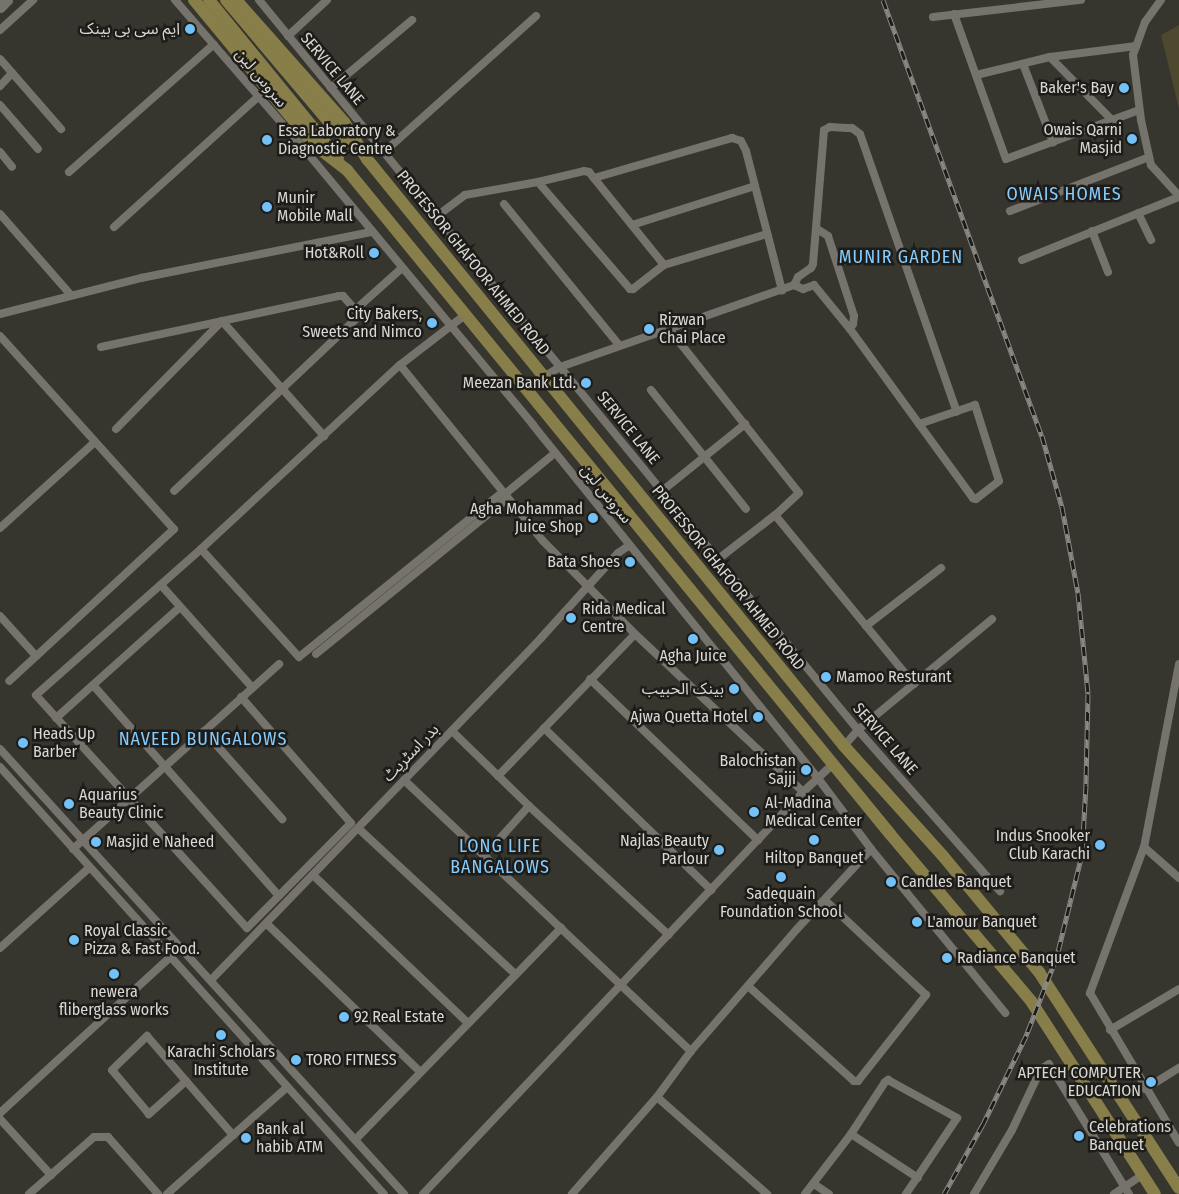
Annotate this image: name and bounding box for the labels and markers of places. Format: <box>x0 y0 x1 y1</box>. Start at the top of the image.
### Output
place label: ایم سی بی بینک <box>79 19 180 39</box>
marker: ایم سی بی بینک <box>184 23 196 35</box>
place label: Baker's Bay <box>1039 78 1114 98</box>
marker: Baker's Bay <box>1118 82 1130 94</box>
place label: Owais Qarni Masjid <box>1043 120 1122 158</box>
place label: Essa Laboratory & Diagnostic Centre <box>278 121 396 159</box>
marker: Essa Laboratory & Diagnostic Centre <box>260 133 274 147</box>
marker: Owais Qarni Masjid <box>1126 133 1138 145</box>
place label: Munir Mobile Mall <box>277 188 353 226</box>
marker: Munir Mobile Mall <box>261 201 273 213</box>
place label: Hot&Roll <box>305 243 364 263</box>
marker: Hot&Roll <box>368 247 380 259</box>
place label: City Bakers, Sweets and Nimco <box>302 304 422 342</box>
place label: Rizwan Chai Place <box>659 310 726 348</box>
marker: City Bakers, Sweets and Nimco <box>426 317 438 329</box>
marker: Rizwan Chai Place <box>643 323 655 335</box>
place label: Meezan Bank Ltd. <box>463 373 576 393</box>
marker: Meezan Bank Ltd. <box>580 377 592 389</box>
place label: Agha Mohammad Juice Shop <box>470 499 583 537</box>
marker: Agha Mohammad Juice Shop <box>587 512 599 524</box>
place label: Bata Shoes <box>547 552 620 572</box>
marker: Bata Shoes <box>624 556 636 568</box>
place label: Rida Medical Centre <box>582 599 665 637</box>
marker: Rida Medical Centre <box>564 611 578 625</box>
marker: Agha Juice <box>687 633 699 645</box>
place label: Agha Juice <box>659 646 727 666</box>
place label: Mamoo Resturant <box>836 667 952 687</box>
marker: Mamoo Resturant <box>820 671 832 683</box>
place label: بينک الحبيب <box>642 679 724 699</box>
marker: بينک الحبيب <box>728 683 740 695</box>
place label: Ajwa Quetta Hotel <box>630 707 748 727</box>
marker: Ajwa Quetta Hotel <box>752 711 764 723</box>
place label: Heads Up Barber <box>33 724 95 762</box>
marker: Heads Up Barber <box>17 737 29 749</box>
place label: Balochistan Sajji <box>719 751 796 789</box>
marker: Balochistan Sajji <box>800 764 812 776</box>
place label: Aquarius Beauty Clinic <box>79 785 163 823</box>
place label: Al-Madina Medical Center <box>765 793 862 831</box>
marker: Aquarius Beauty Clinic <box>63 798 75 810</box>
marker: Al-Madina Medical Center <box>747 805 761 819</box>
place label: Indus Snooker Club Karachi <box>996 826 1090 864</box>
place label: Najlas Beauty Parlour <box>620 831 709 869</box>
place label: Masjid e Naheed <box>106 832 214 852</box>
marker: Hiltop Banquet <box>808 834 820 846</box>
marker: Masjid e Naheed <box>90 836 102 848</box>
marker: Indus Snooker Club Karachi <box>1094 839 1106 851</box>
marker: Najlas Beauty Parlour <box>713 844 725 856</box>
place label: Hiltop Banquet <box>765 848 863 868</box>
marker: Sadequain Foundation School <box>775 871 787 883</box>
place label: Candles Banquet <box>901 872 1012 892</box>
marker: Candles Banquet <box>885 876 897 888</box>
place label: Sadequain Foundation School <box>720 884 842 922</box>
place label: L'amour Banquet <box>927 912 1037 932</box>
marker: L'amour Banquet <box>911 916 923 928</box>
place label: Royal Classic Pizza & Fast Food. <box>84 921 200 959</box>
marker: Royal Classic Pizza & Fast Food. <box>68 934 80 946</box>
place label: Radiance Banquet <box>957 948 1076 968</box>
marker: Radiance Banquet <box>941 952 953 964</box>
marker: newera fliberglass works <box>108 968 120 980</box>
place label: newera fliberglass works <box>59 982 169 1020</box>
place label: 92 Real Estate <box>354 1007 444 1027</box>
marker: 92 Real Estate <box>338 1011 350 1023</box>
marker: Karachi Scholars Institute <box>215 1029 227 1041</box>
place label: Karachi Scholars Institute <box>167 1042 275 1080</box>
place label: TORO FITNESS <box>306 1050 397 1070</box>
marker: TORO FITNESS <box>290 1054 302 1066</box>
place label: APTECH COMPUTER EDUCATION <box>1018 1063 1141 1101</box>
marker: APTECH COMPUTER EDUCATION <box>1145 1076 1157 1088</box>
place label: Celebrations Banquet <box>1089 1117 1171 1155</box>
place label: Bank al habib ATM <box>256 1119 323 1157</box>
marker: Celebrations Banquet <box>1073 1130 1085 1142</box>
marker: Bank al habib ATM <box>240 1132 252 1144</box>

